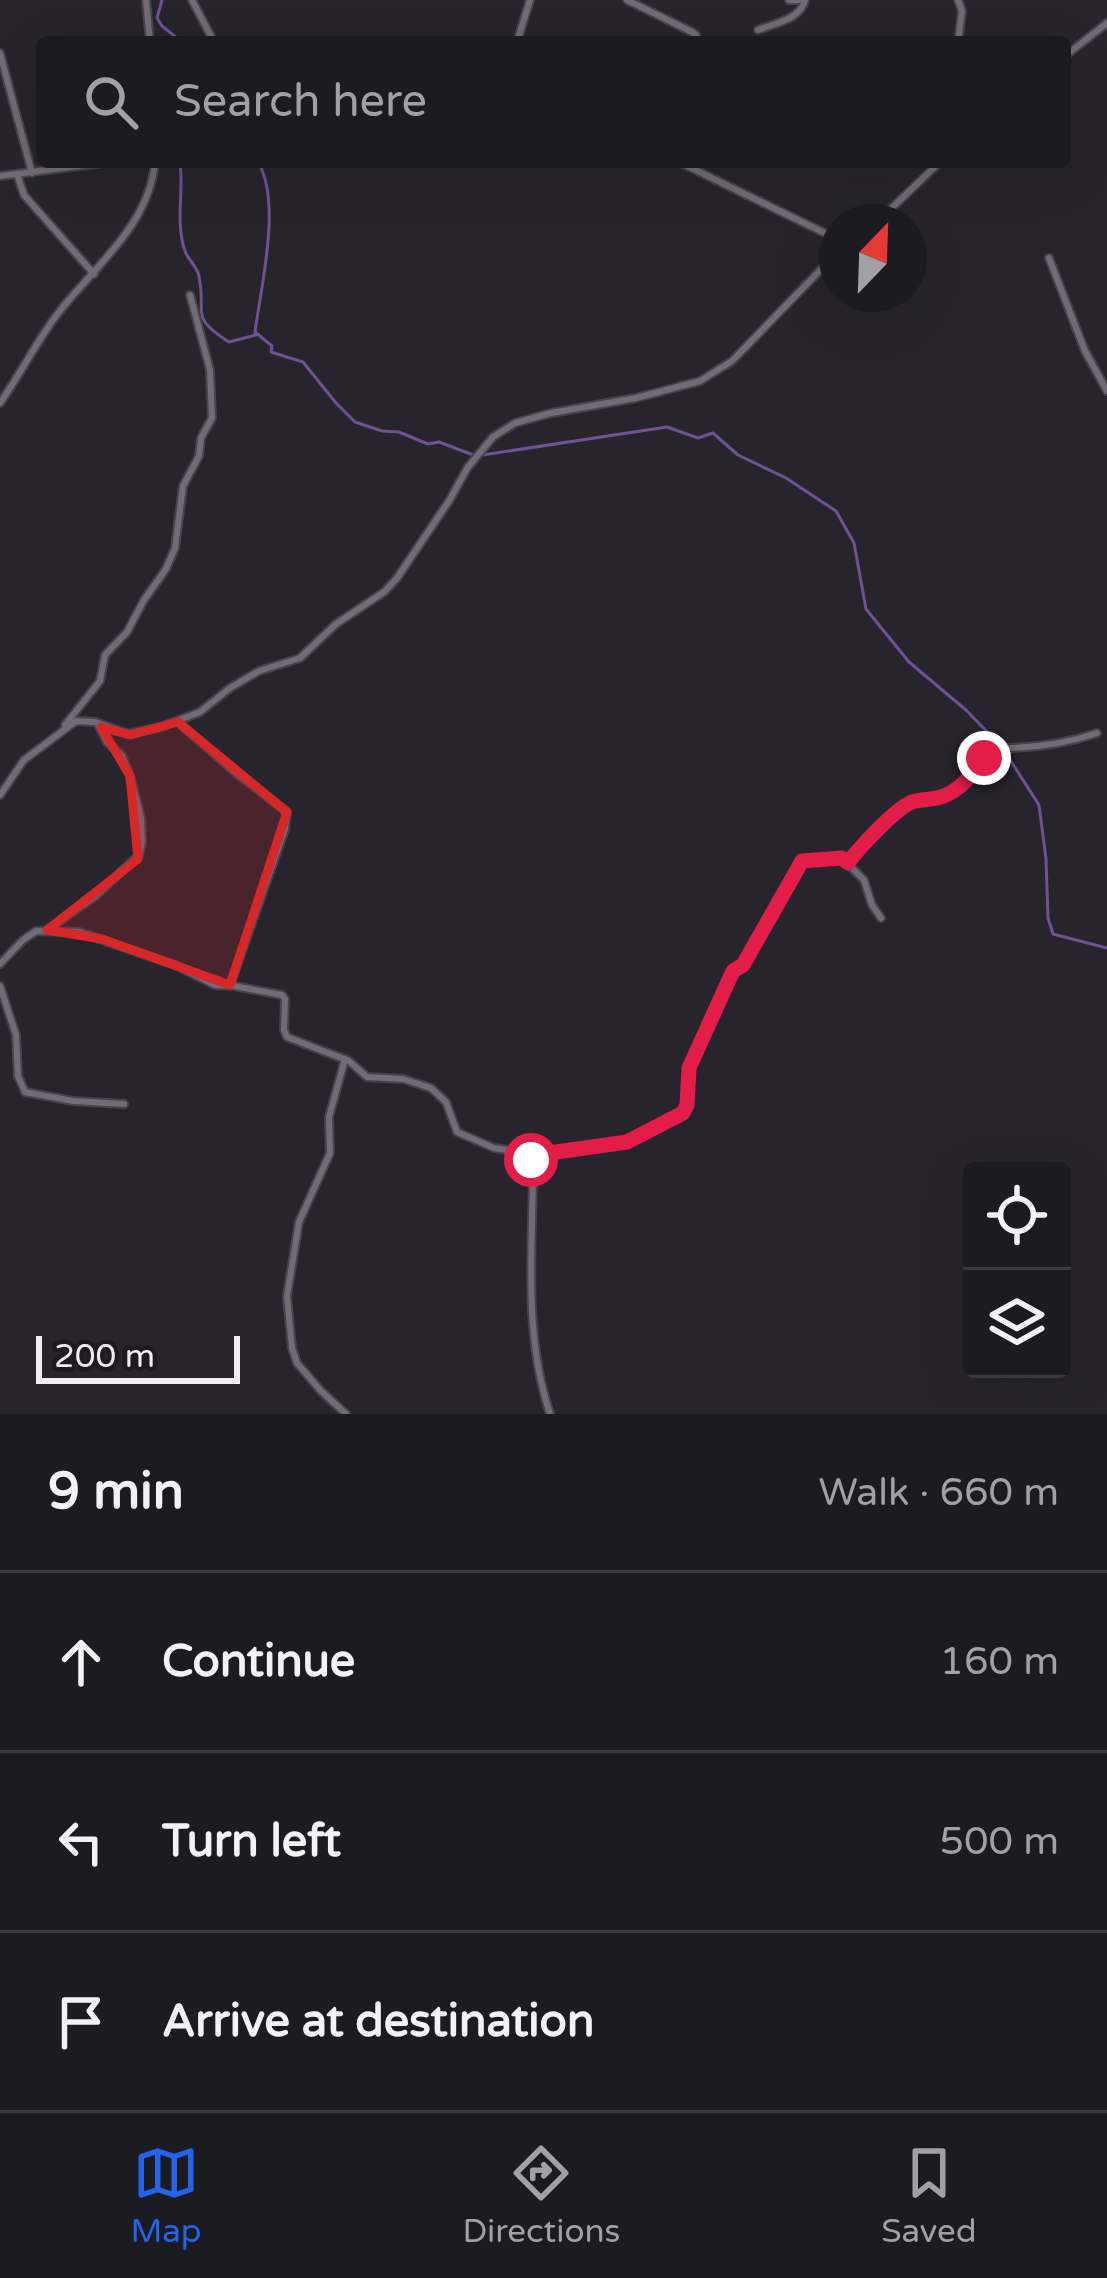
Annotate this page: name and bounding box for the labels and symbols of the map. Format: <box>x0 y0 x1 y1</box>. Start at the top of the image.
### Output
north arrow <box>819 204 927 312</box>
route end <box>957 731 1011 785</box>
route start <box>504 1133 558 1187</box>
scale bar <box>36 1330 240 1383</box>

